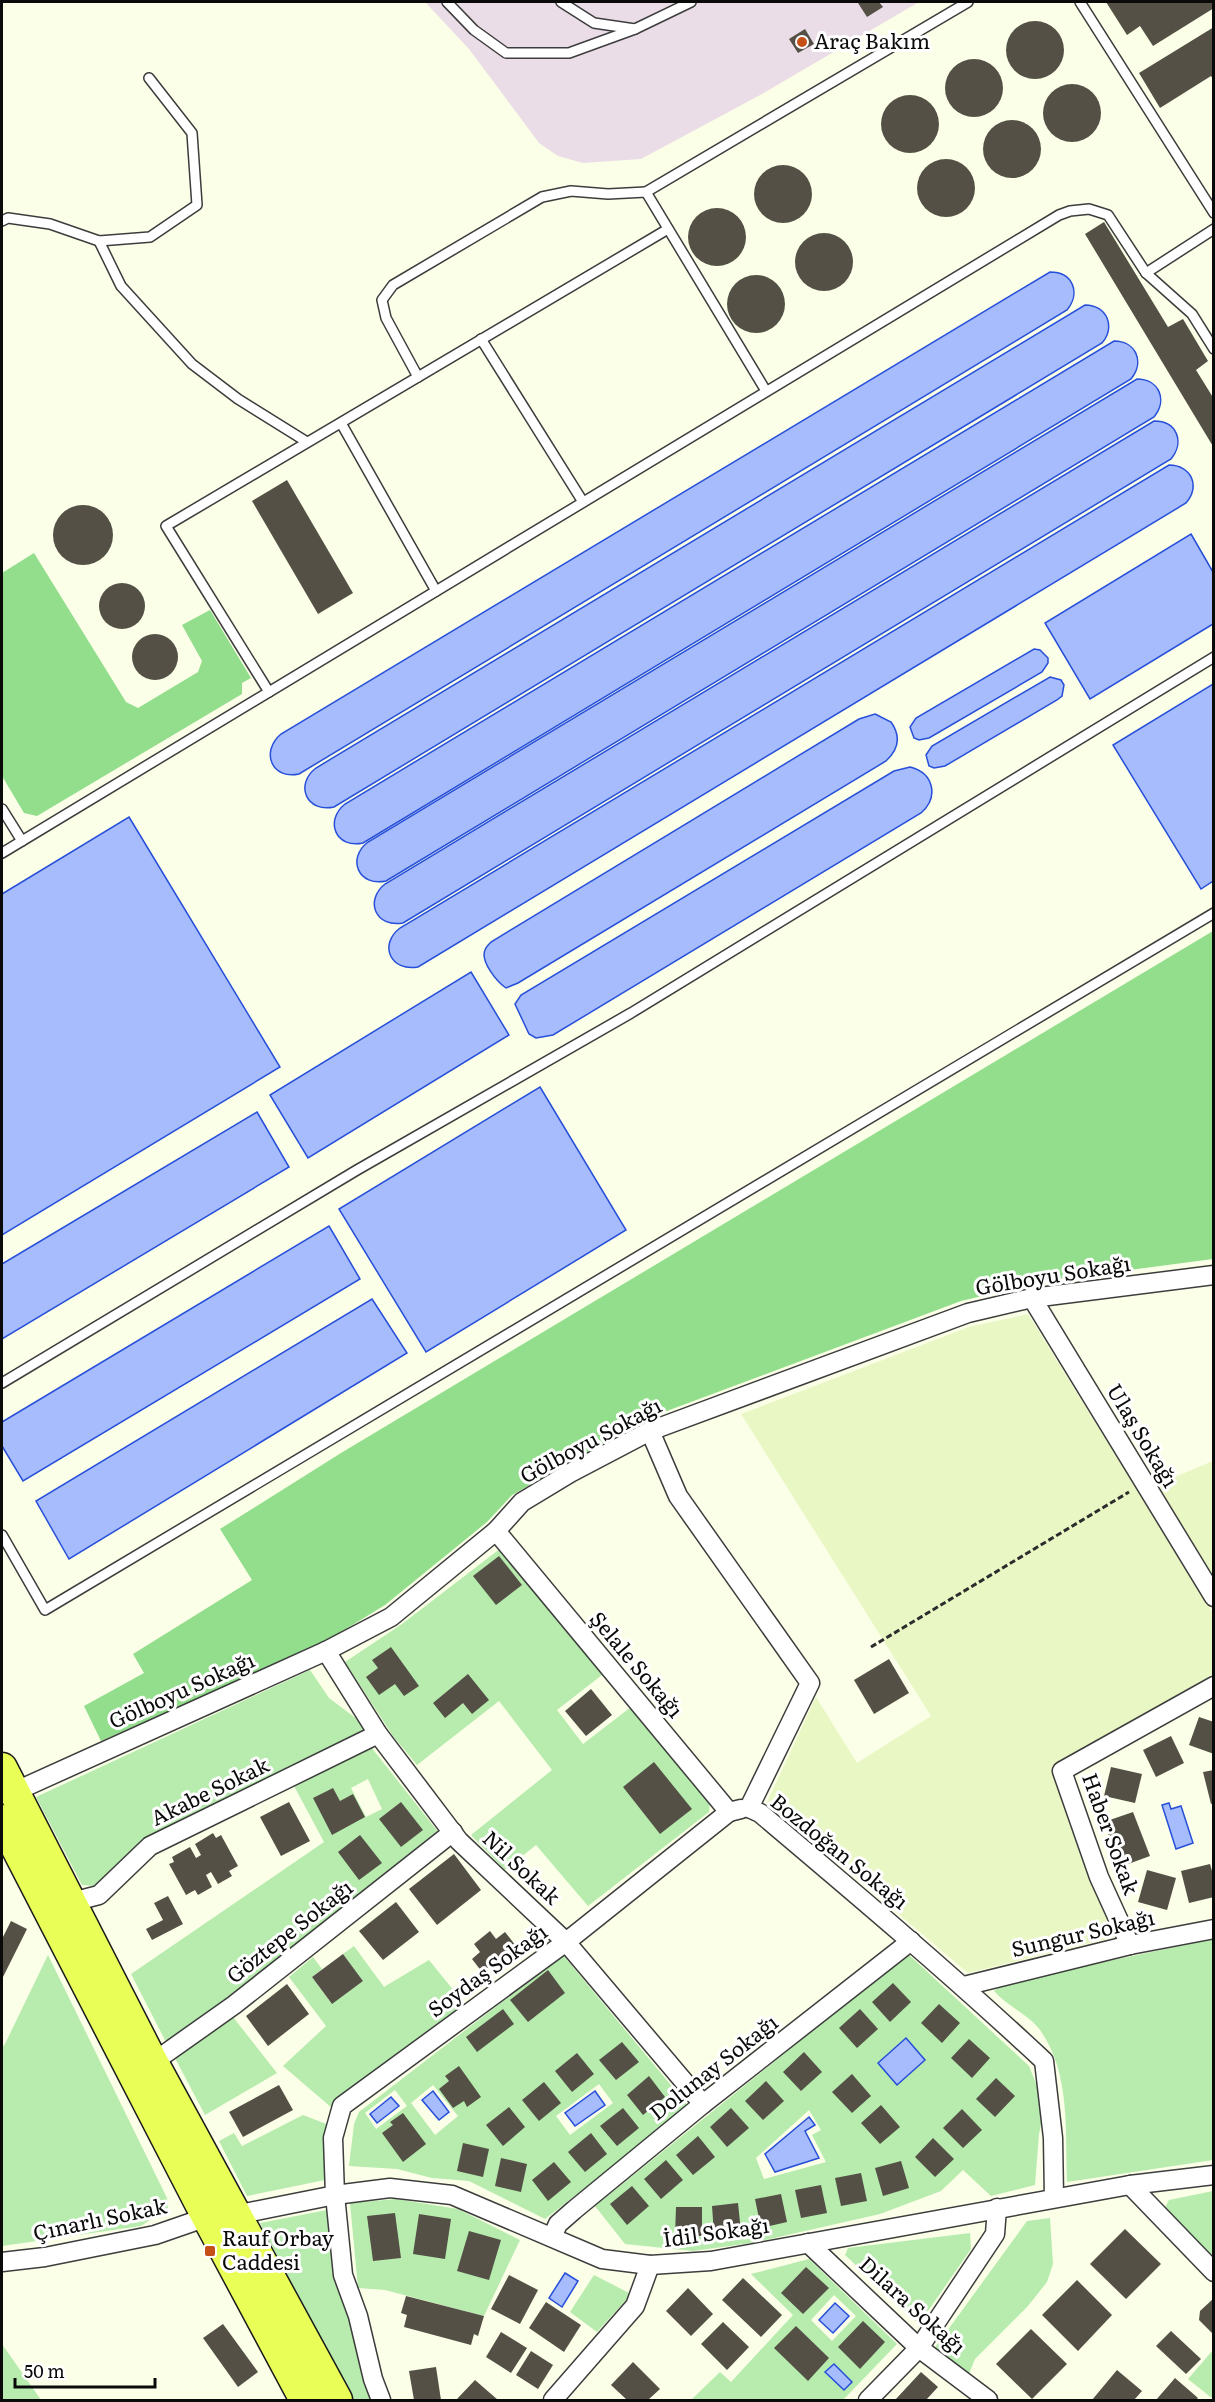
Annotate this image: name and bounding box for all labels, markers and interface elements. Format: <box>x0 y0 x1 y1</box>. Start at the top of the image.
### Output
place label: Araç Bakım <box>814 24 930 55</box>
marker: Araç Bakım <box>795 35 809 49</box>
street label: Gölboyu Sokağı <box>973 1246 1132 1301</box>
street label: Ulaş Sokağı <box>1101 1377 1187 1493</box>
street label: Gölboyu Sokağı <box>513 1388 666 1489</box>
street label: Şelale Sokağı <box>584 1603 692 1723</box>
street label: Gölboyu Sokağı <box>103 1643 259 1735</box>
street label: Akabe Sokak <box>144 1748 273 1832</box>
street label: Haber Sokak <box>1076 1768 1149 1898</box>
street label: Bozdoğan Sokağı <box>765 1785 916 1915</box>
street label: Nil Sokak <box>477 1822 569 1911</box>
street label: Göztepe Sokağı <box>219 1871 358 1989</box>
street label: Sungur Sokağı <box>1008 1900 1157 1963</box>
street label: Soydaş Sokağı <box>420 1915 553 2023</box>
street label: Dolunay Sokağı <box>642 2006 783 2126</box>
street label: Çınarlı Sokak <box>30 2188 169 2247</box>
street label: İdil Sokağı <box>661 2208 771 2253</box>
place label: Rauf Orbay Caddesi <box>222 2221 335 2276</box>
marker: Rauf Orbay Caddesi <box>203 2244 217 2258</box>
street label: Dilara Sokağı <box>853 2248 974 2361</box>
scale bar <box>15 2351 154 2389</box>
text: 50 m <box>24 2357 65 2384</box>

